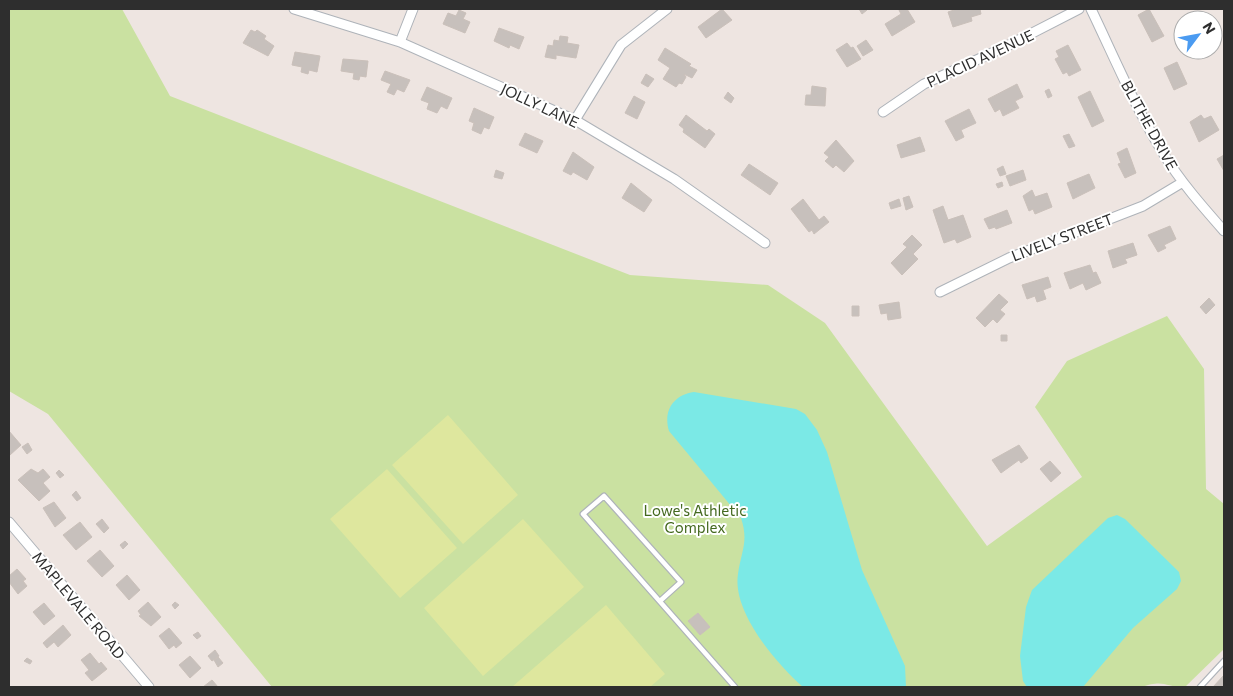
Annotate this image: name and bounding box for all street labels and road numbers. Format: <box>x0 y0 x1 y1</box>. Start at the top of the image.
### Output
street label: PLACID AVENUE <box>924 25 1036 91</box>
street label: BLITHE DRIVE <box>1118 77 1182 173</box>
street label: JOLLY LANE <box>498 79 582 131</box>
street label: LIVELY STREET <box>1009 209 1116 265</box>
street label: MAPLEVALE ROAD <box>29 548 129 662</box>

